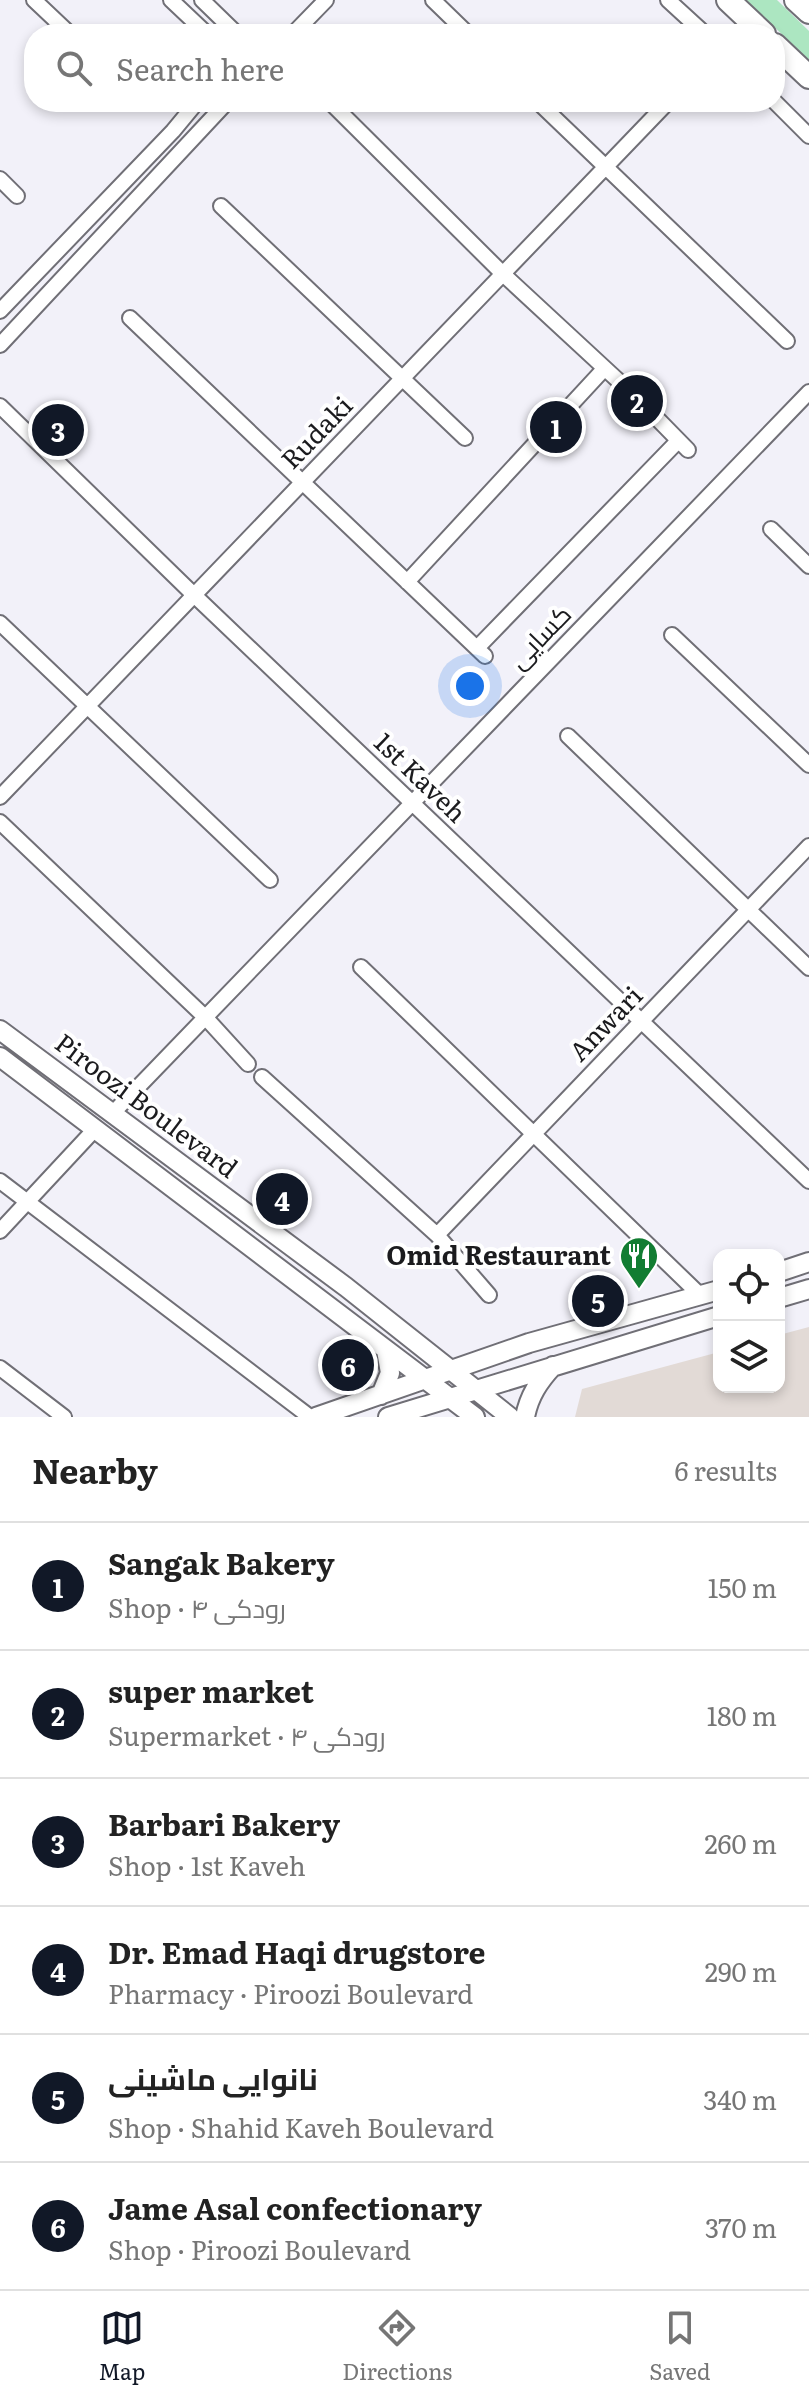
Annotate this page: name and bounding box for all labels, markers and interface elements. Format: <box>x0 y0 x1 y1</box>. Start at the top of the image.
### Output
search box <box>24 24 785 112</box>
icon: search <box>52 46 96 90</box>
text: Search here <box>116 46 284 90</box>
pin: 2 <box>611 371 663 431</box>
street label: Rudaki <box>270 386 360 477</box>
pin: 1 <box>530 397 582 457</box>
pin: 3 <box>32 400 84 460</box>
street label: کسایی <box>498 594 579 676</box>
your location <box>450 666 490 706</box>
street label: 1st Kaveh <box>367 722 477 830</box>
street label: Anwari <box>558 976 650 1069</box>
street label: Piroozi Boulevard <box>48 1022 247 1186</box>
pin: 4 <box>256 1169 308 1229</box>
place label: Omid Restaurant <box>386 1234 612 1273</box>
restaurant icon: Omid Restaurant <box>618 1235 660 1290</box>
map controls <box>713 1249 785 1393</box>
button: locate <box>713 1249 785 1321</box>
pin: 5 <box>572 1271 624 1331</box>
button: layers <box>713 1321 785 1393</box>
pin: 6 <box>322 1335 374 1395</box>
text: Nearby <box>32 1444 158 1494</box>
text: 6 results <box>674 1450 777 1489</box>
text: Sangak Bakery <box>108 1540 335 1584</box>
text: 1 <box>53 1567 63 1606</box>
text: 150 m <box>708 1567 777 1606</box>
text: Shop · رودکی ۴ <box>108 1587 286 1626</box>
text: super market <box>108 1668 314 1712</box>
text: 2 <box>51 1695 65 1734</box>
text: 180 m <box>707 1695 777 1734</box>
text: Supermarket · رودکی ۴ <box>108 1715 386 1754</box>
text: Barbari Bakery <box>108 1801 340 1845</box>
text: 3 <box>51 1823 65 1862</box>
text: 260 m <box>704 1823 777 1862</box>
text: Shop · 1st Kaveh <box>108 1845 306 1884</box>
text: Dr. Emad Haqi drugstore <box>108 1929 486 1973</box>
text: 4 <box>50 1951 66 1990</box>
text: 290 m <box>705 1951 777 1990</box>
text: Pharmacy · Piroozi Boulevard <box>108 1973 473 2012</box>
text: نانوایی ماشینی <box>108 2055 318 2099</box>
text: 5 <box>51 2079 65 2118</box>
text: 340 m <box>703 2079 777 2118</box>
text: Shop · Shahid Kaveh Boulevard <box>108 2107 494 2146</box>
text: Jame Asal confectionary <box>108 2185 482 2229</box>
text: 6 <box>50 2207 66 2246</box>
text: 370 m <box>705 2207 777 2246</box>
text: Shop · Piroozi Boulevard <box>108 2229 411 2268</box>
tab: Map <box>98 2306 145 2387</box>
tab: Directions <box>342 2306 452 2387</box>
tab: Saved <box>649 2306 711 2387</box>

